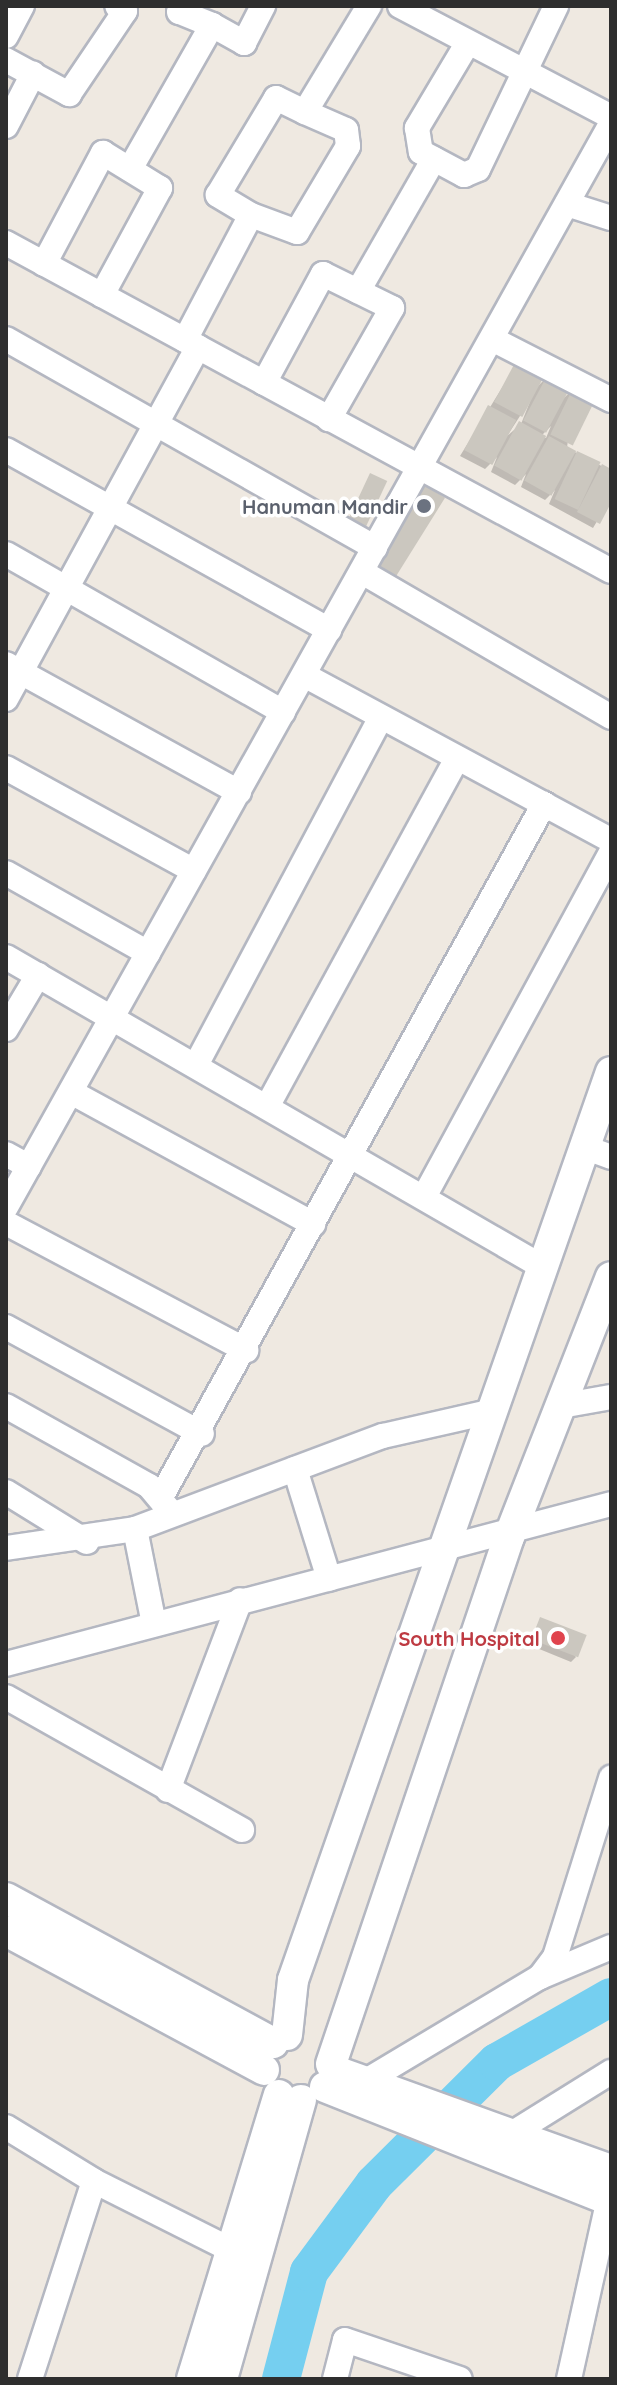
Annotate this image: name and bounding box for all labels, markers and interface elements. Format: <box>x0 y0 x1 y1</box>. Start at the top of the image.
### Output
place label: Hanuman Mandir <box>242 494 408 518</box>
marker: Hanuman Mandir <box>415 497 433 515</box>
place label: South Hospital <box>398 1626 540 1650</box>
marker: South Hospital <box>547 1627 569 1649</box>

